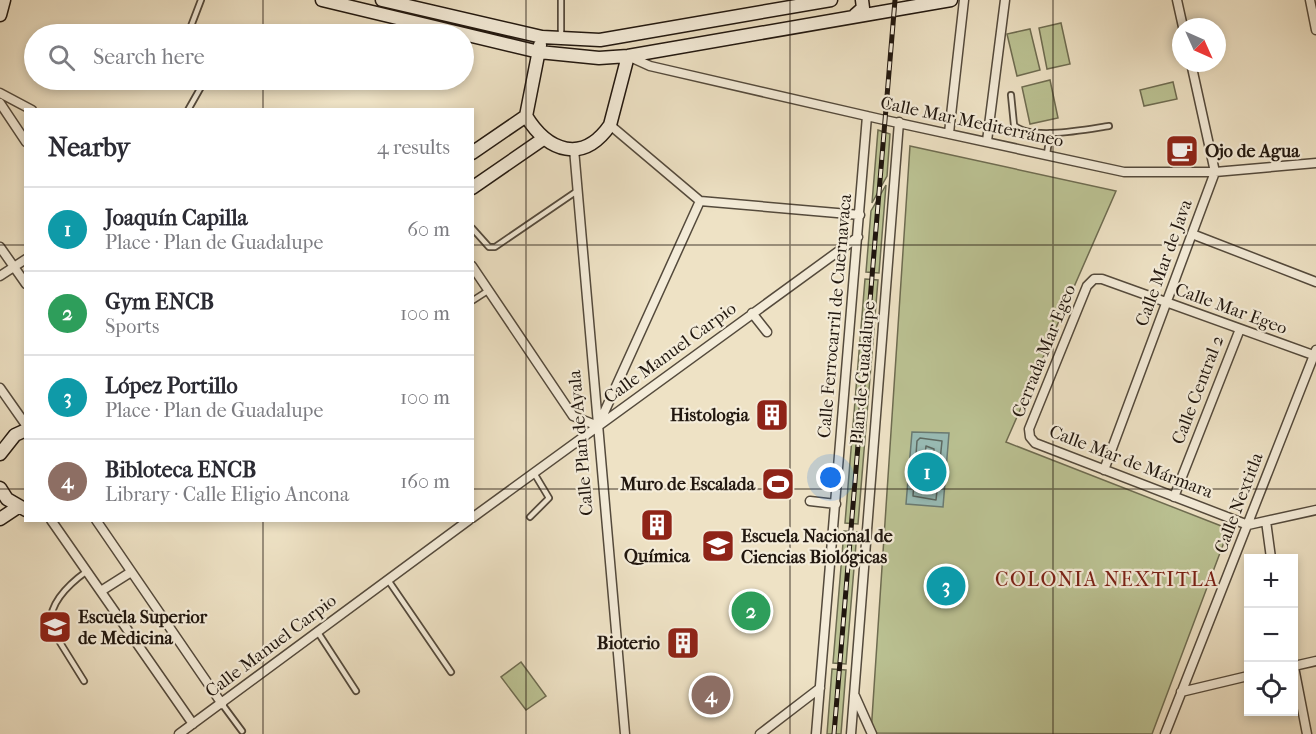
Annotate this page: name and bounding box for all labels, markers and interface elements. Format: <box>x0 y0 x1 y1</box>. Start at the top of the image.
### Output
north arrow <box>1172 18 1226 72</box>
search box <box>24 24 474 90</box>
icon: search <box>45 41 78 74</box>
text: Search here <box>93 44 205 70</box>
street label: Calle Mar Mediterráneo <box>878 92 1066 152</box>
text: Nearby <box>48 132 130 163</box>
cafe icon: Ojo de Agua <box>1164 133 1200 169</box>
text: 4 results <box>377 136 450 159</box>
place label: Ojo de Agua <box>1205 141 1300 162</box>
street label: Calle Ferrocarril de Cuernavaca <box>814 192 856 439</box>
street label: Calle Mar de Java <box>1131 196 1197 329</box>
text: Joaquín Capilla <box>105 205 248 231</box>
text: 1 <box>64 218 71 241</box>
text: 60 m <box>407 218 450 241</box>
text: Place · Plan de Guadalupe <box>105 231 323 254</box>
street label: Calle Mar Egeo <box>1172 279 1290 339</box>
street label: Cerrada Mar Egeo <box>1008 281 1080 421</box>
text: Gym ENCB <box>105 289 214 315</box>
street label: Calle Manuel Carpio <box>600 298 740 408</box>
street label: Plan de Guadalupe <box>846 300 880 446</box>
text: 2 <box>62 302 73 325</box>
text: 100 m <box>400 302 450 325</box>
text: Sports <box>105 315 159 338</box>
street label: Calle Central 2 <box>1168 333 1228 447</box>
street label: Calle Plan de Ayala <box>564 369 598 517</box>
text: López Portillo <box>105 373 238 399</box>
text: 3 <box>63 386 72 409</box>
text: 100 m <box>400 386 450 409</box>
building icon: Histologia <box>754 397 790 433</box>
text: Place · Plan de Guadalupe <box>105 399 323 422</box>
place label: Histologia <box>670 405 750 426</box>
street label: Calle Mar de Mármara <box>1046 421 1216 503</box>
street label: Calle Nextitla <box>1210 449 1268 556</box>
pin: 1 <box>908 450 946 494</box>
text: Bibloteca ENCB <box>105 457 256 483</box>
your location <box>816 463 845 492</box>
sports icon: Muro de Escalada <box>760 466 796 502</box>
text: 4 <box>62 470 73 493</box>
text: 160 m <box>400 470 450 493</box>
place label: Muro de Escalada <box>619 474 756 495</box>
text: Library · Calle Eligio Ancona <box>105 483 349 506</box>
building icon: Química <box>639 507 675 543</box>
place label: Escuela Nacional de Ciencias Biológicas <box>741 526 893 568</box>
school or university icon: Escuela Nacional de Ciencias Biológicas <box>700 528 736 564</box>
place label: Química <box>624 546 691 567</box>
map controls <box>1244 554 1298 716</box>
button: + <box>1244 554 1298 608</box>
pin: 3 <box>926 564 966 608</box>
district label: COLONIA NEXTITLA <box>995 568 1219 591</box>
pin: 2 <box>732 588 771 634</box>
street label: Calle Manuel Carpio <box>201 590 341 702</box>
place label: Escuela Superior de Medicina <box>78 607 208 649</box>
button: − <box>1244 608 1298 662</box>
school or university icon: Escuela Superior de Medicina <box>37 609 73 645</box>
building icon: Bioterio <box>665 625 701 661</box>
place label: Bioterio <box>597 633 660 654</box>
button: locate <box>1244 662 1298 716</box>
pin: 4 <box>692 672 730 718</box>

